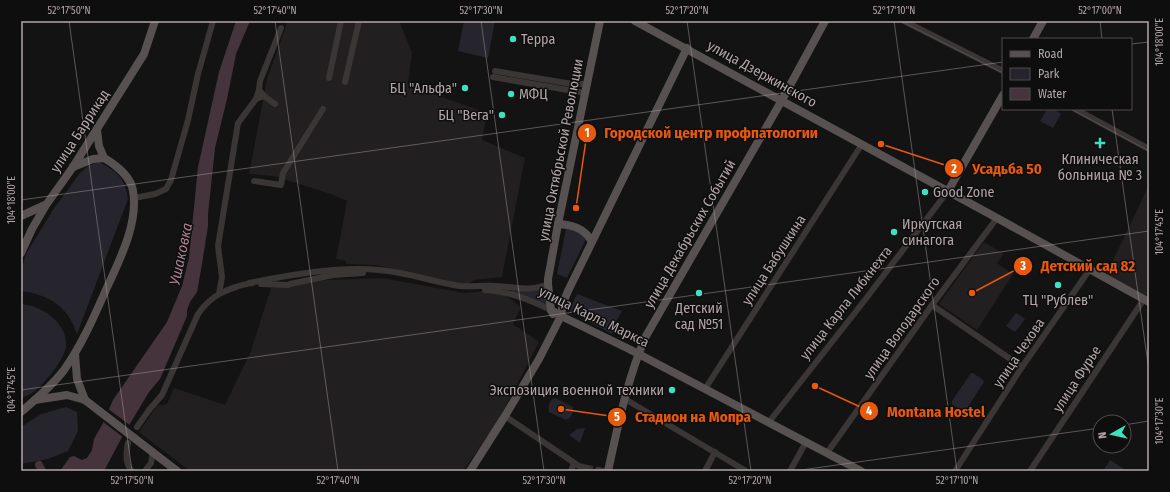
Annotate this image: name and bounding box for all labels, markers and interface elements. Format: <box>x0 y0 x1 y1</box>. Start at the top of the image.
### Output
text: 52°17'50"N <box>47 5 91 17</box>
text: 52°17'40"N <box>253 5 297 17</box>
text: 52°17'30"N <box>459 5 503 17</box>
text: 52°17'20"N <box>665 5 709 17</box>
text: 52°17'10"N <box>873 5 915 17</box>
text: 52°17'00"N <box>1078 5 1122 17</box>
text: 104°18'00"E <box>1154 18 1166 66</box>
place label: Терра <box>521 31 555 48</box>
marker: Терра <box>508 34 518 44</box>
street label: улица Дзержинского <box>704 37 820 111</box>
legend <box>1002 38 1132 110</box>
text: Road <box>1038 47 1063 61</box>
street label: улица Октябрьской Революции <box>535 57 587 243</box>
text: Park <box>1038 67 1060 81</box>
place label: БЦ "Альфа" <box>390 80 457 97</box>
marker: БЦ "Альфа" <box>460 83 470 93</box>
street label: улица Баррикад <box>47 86 113 176</box>
place label: МФЦ <box>519 86 548 103</box>
text: Water <box>1038 87 1067 101</box>
marker: МФЦ <box>506 89 516 99</box>
place label: БЦ "Вега" <box>438 107 494 124</box>
marker: БЦ "Вега" <box>497 110 507 120</box>
callout: Городской центр профпатологии <box>577 119 826 146</box>
text: Городской центр профпатологии <box>604 124 818 142</box>
text: 1 <box>584 126 590 140</box>
marker: Клиническая больница № 3 <box>1094 137 1106 149</box>
place label: Клиническая больница № 3 <box>1058 151 1142 184</box>
callout: Усадьба 50 <box>944 155 1050 182</box>
street label: улица Декабрьских Событий <box>641 157 739 311</box>
text: Усадьба 50 <box>971 160 1042 178</box>
text: 2 <box>950 162 957 176</box>
text: 104°18'00"E <box>6 176 18 224</box>
place label: Good Zone <box>933 184 995 201</box>
marker: Good Zone <box>920 187 930 197</box>
text: 104°17'45"E <box>1154 209 1166 255</box>
street label: улица Бабушкина <box>738 211 810 308</box>
place label: Иркутская синагога <box>902 216 962 249</box>
water label: Ушаковка <box>166 221 196 287</box>
marker: Иркутская синагога <box>889 227 899 237</box>
street label: улица Карла Либкнехта <box>796 243 896 363</box>
callout: Детский сад 82 <box>1013 252 1144 279</box>
text: Детский сад 82 <box>1040 257 1135 275</box>
text: 3 <box>1019 259 1026 273</box>
street label: улица Володарского <box>860 273 944 383</box>
marker: ТЦ "Рублев" <box>1053 280 1063 290</box>
street label: улица Карла Маркса <box>536 283 652 351</box>
marker: Детский сад №51 <box>694 288 704 298</box>
place label: ТЦ "Рублев" <box>1023 292 1093 309</box>
place label: Детский сад №51 <box>674 300 723 333</box>
street label: улица Чехова <box>990 315 1048 391</box>
street label: улица Фурье <box>1049 343 1105 415</box>
text: 104°17'45"E <box>6 367 18 413</box>
place label: Экспозиция военной техники <box>490 382 664 399</box>
marker: Экспозиция военной техники <box>667 385 677 395</box>
text: 104°17'30"E <box>1154 397 1166 444</box>
callout: Montana Hostel <box>859 398 993 425</box>
callout: Стадион на Мопра <box>607 403 759 430</box>
text: Montana Hostel <box>887 403 986 421</box>
text: 4 <box>866 404 872 418</box>
text: Стадион на Мопра <box>635 408 752 426</box>
text: 5 <box>614 410 620 424</box>
north arrow <box>1092 414 1132 454</box>
text: N <box>1096 431 1109 439</box>
text: 52°17'50"N <box>110 475 154 487</box>
text: 52°17'40"N <box>316 475 360 487</box>
text: 52°17'30"N <box>522 475 566 487</box>
text: 52°17'20"N <box>728 475 772 487</box>
text: 52°17'10"N <box>936 475 978 487</box>

